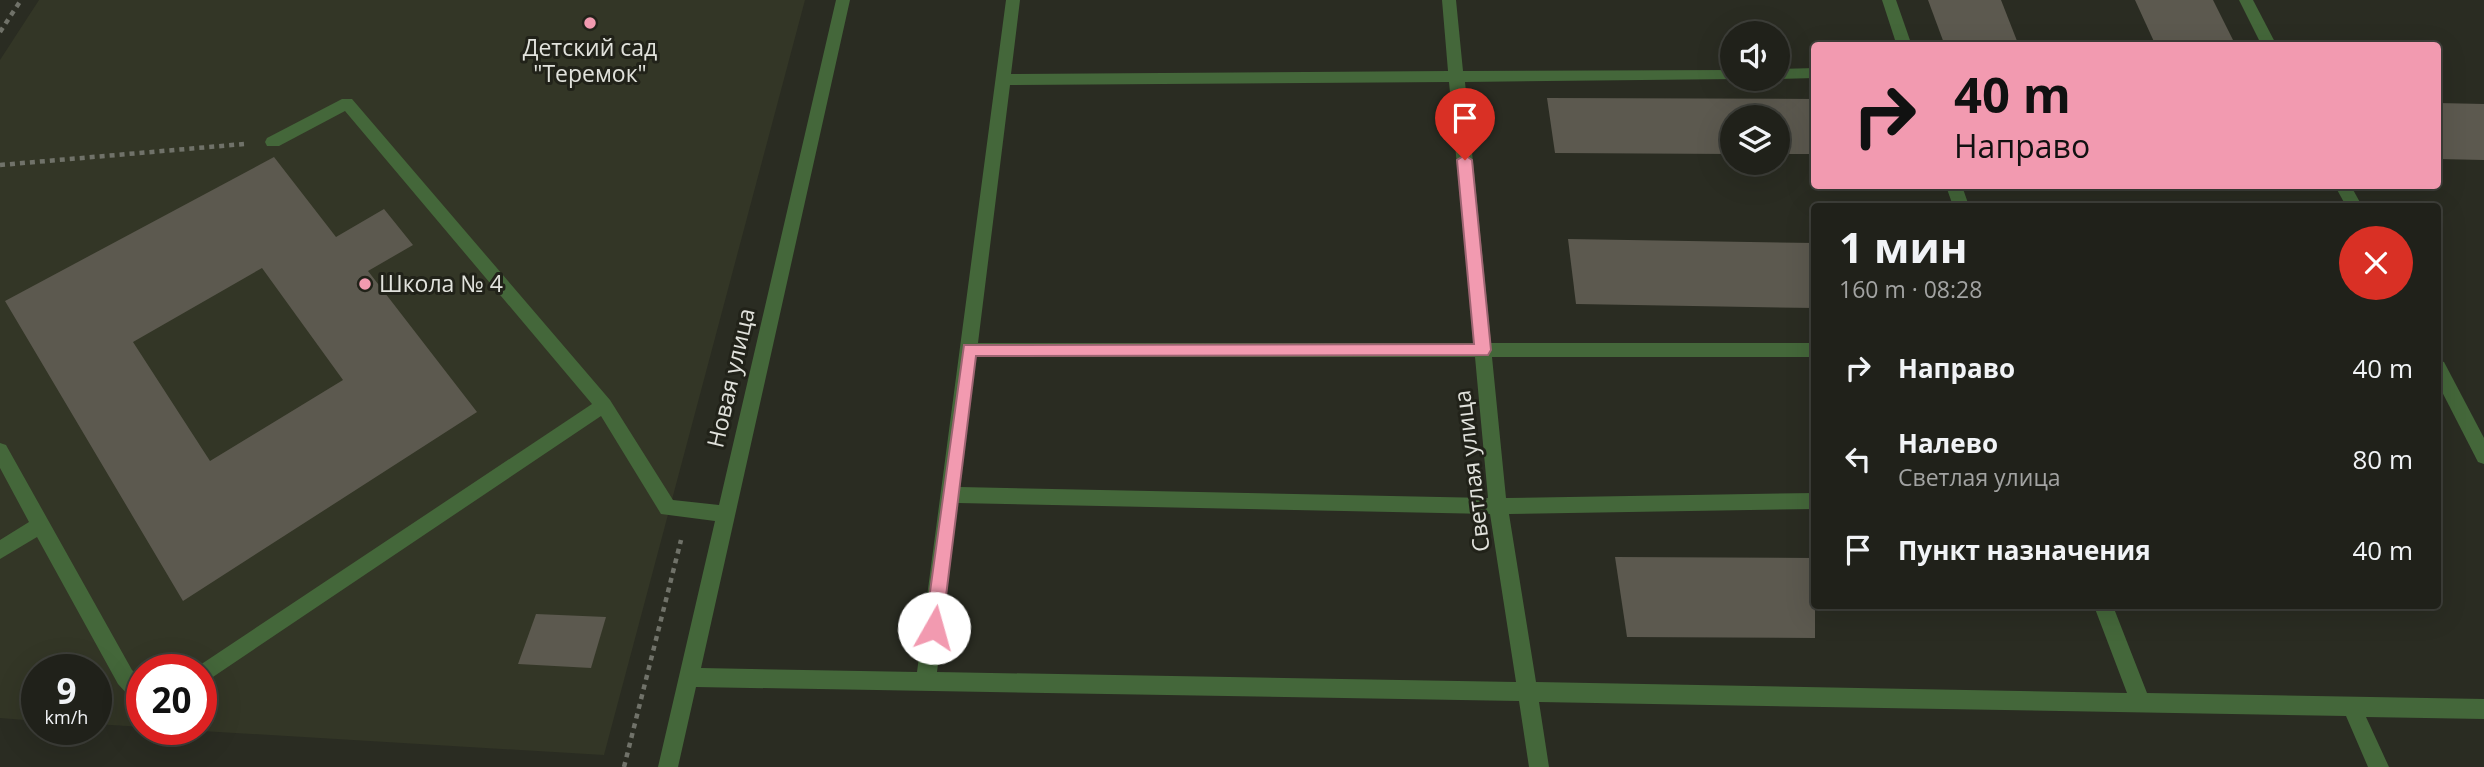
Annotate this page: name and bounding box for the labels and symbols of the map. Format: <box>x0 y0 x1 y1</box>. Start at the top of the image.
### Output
marker: Детский сад "Теремок" <box>582 15 598 31</box>
place label: Детский сад "Теремок" <box>523 31 657 89</box>
pin <box>1435 88 1495 160</box>
place label: Школа № 4 <box>379 267 503 299</box>
marker: Школа № 4 <box>357 276 373 292</box>
street label: Новая улица <box>698 305 762 451</box>
street label: Светлая улица <box>1445 388 1497 554</box>
position arrow <box>897 591 971 665</box>
speed limit sign: 20 <box>126 654 217 745</box>

